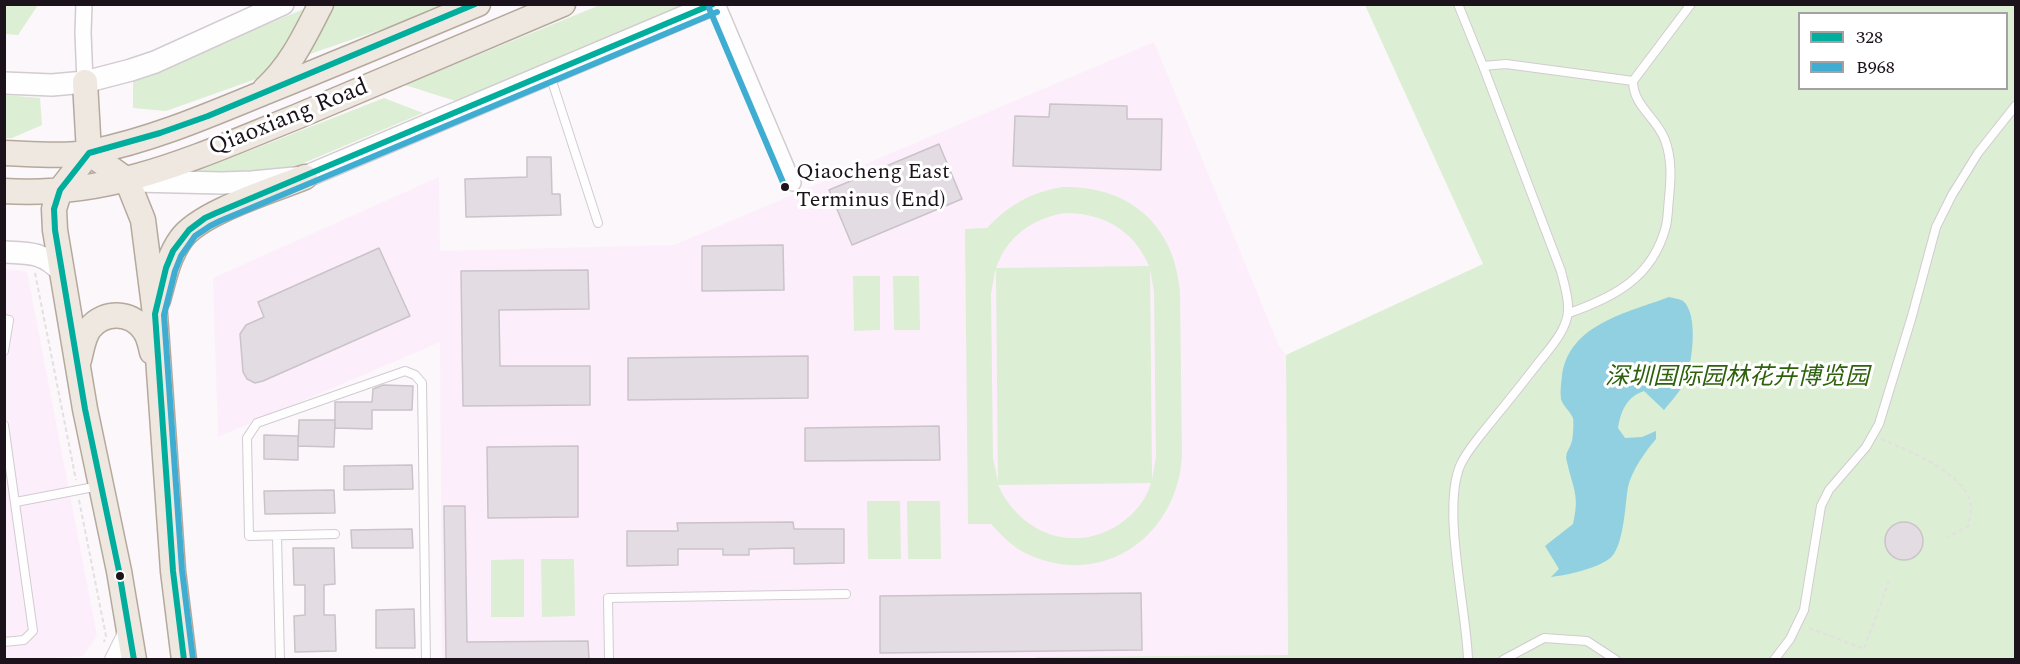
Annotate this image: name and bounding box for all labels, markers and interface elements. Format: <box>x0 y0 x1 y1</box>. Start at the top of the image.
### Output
legend <box>1798 12 2008 90</box>
text: 328 <box>1856 24 1883 51</box>
text: B968 <box>1856 54 1895 81</box>
street label: Qiaoxiang Road <box>205 74 373 164</box>
place label: Qiaocheng East Terminus (End) <box>796 161 950 212</box>
marker: Qiaocheng East Terminus (End) <box>779 181 791 193</box>
park label: 深圳国际园林花卉博览园 <box>1605 365 1869 393</box>
unlabelled marker <box>114 570 126 582</box>

